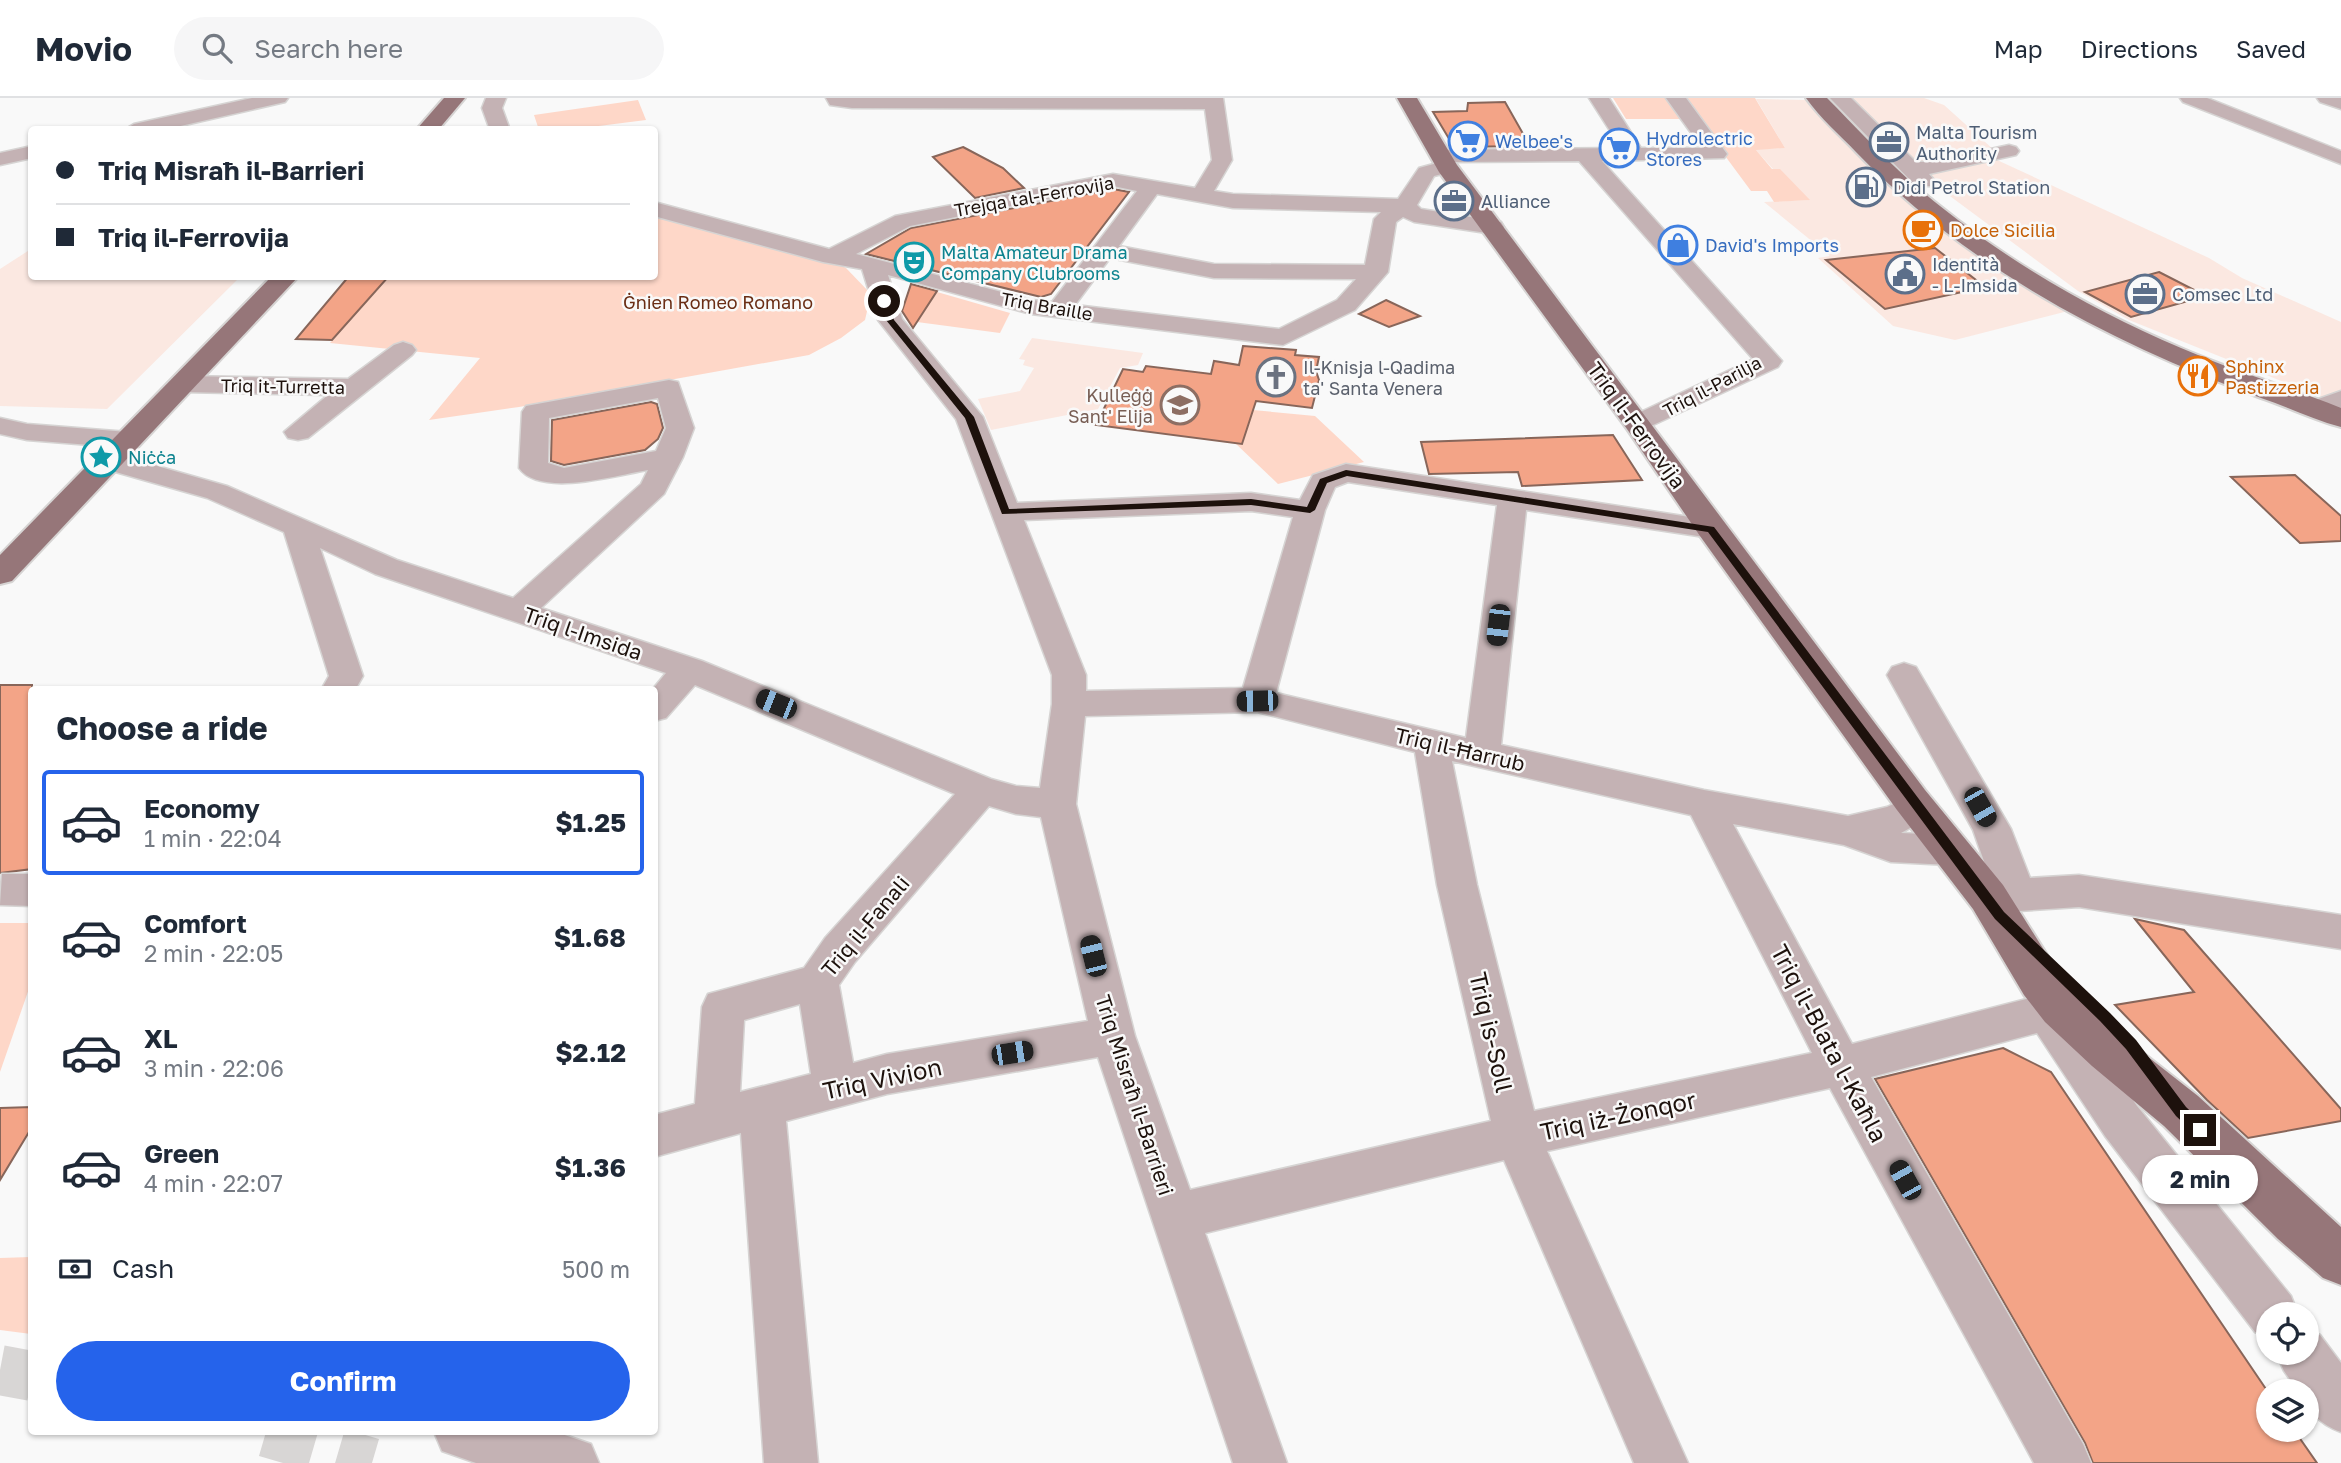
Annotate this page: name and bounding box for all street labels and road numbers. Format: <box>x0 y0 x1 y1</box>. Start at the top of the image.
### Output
street label: Trejqa tal-Ferrovija <box>952 171 1116 221</box>
street label: Triq Braille <box>999 287 1095 325</box>
street label: Triq il-Parilja <box>1659 351 1765 421</box>
street label: Triq il-Ferrovija <box>1582 357 1692 493</box>
street label: Triq it-Turretta <box>221 374 345 398</box>
street label: Triq l-Imsida <box>520 601 646 665</box>
street label: Triq il-Ħarrub <box>1393 721 1527 777</box>
street label: Triq il-Fanali <box>815 870 915 982</box>
street label: Triq il-Blata l-Kaħla <box>1766 939 1894 1147</box>
street label: Triq is-Soll <box>1464 969 1520 1095</box>
street label: Triq Misraħ il-Barrieri <box>1090 991 1180 1199</box>
street label: Triq Vivion <box>820 1051 944 1105</box>
street label: Triq iż-Żonqor <box>1538 1084 1698 1146</box>

